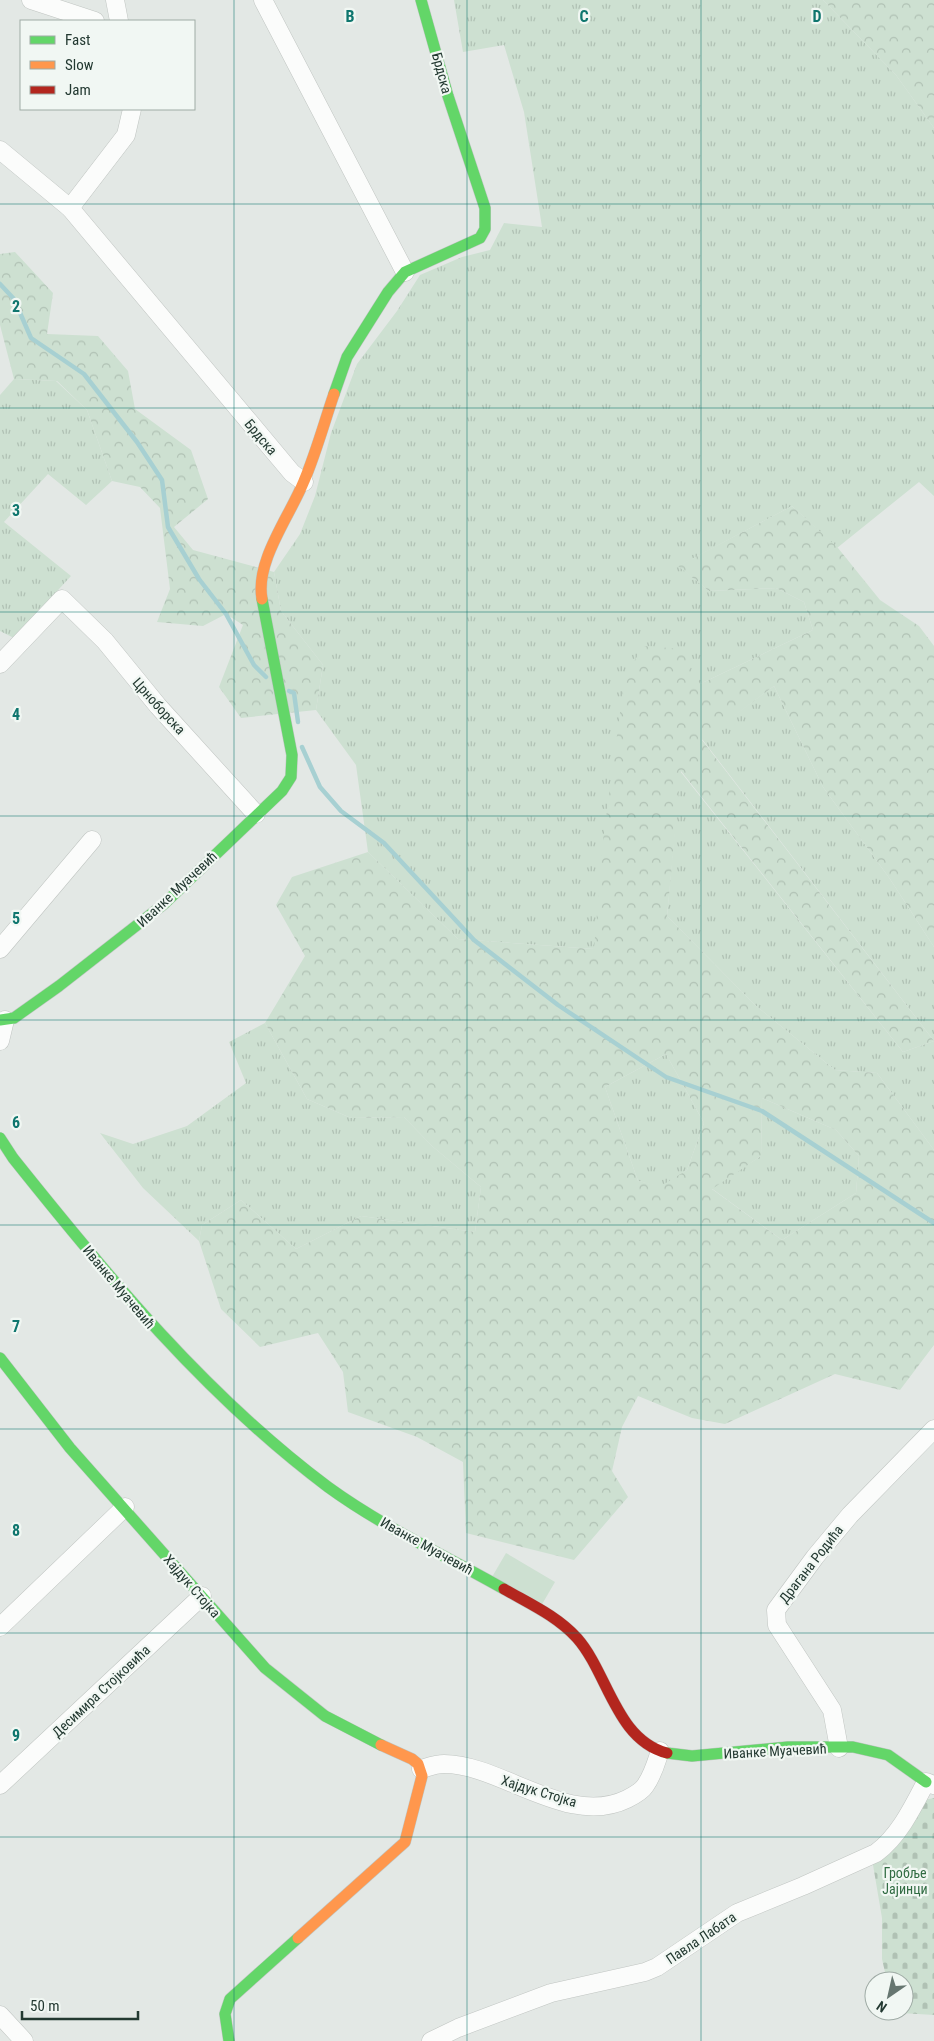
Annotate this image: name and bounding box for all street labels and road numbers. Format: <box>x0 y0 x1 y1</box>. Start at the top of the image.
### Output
street label: Брдска <box>429 51 455 95</box>
street label: Брдска <box>241 416 281 458</box>
street label: Црноборска <box>129 674 189 738</box>
street label: Иванке Муачевић <box>134 848 220 930</box>
street label: Иванке Муачевић <box>80 1242 158 1332</box>
street label: Иванке Муачевић <box>378 1514 476 1578</box>
street label: Драгана Родића <box>776 1522 846 1606</box>
street label: Хајдук Стојка <box>160 1551 224 1621</box>
street label: Десимира Стојковића <box>49 1642 153 1740</box>
street label: Иванке Муачевић <box>723 1740 827 1762</box>
street label: Хајдук Стојка <box>499 1772 579 1810</box>
street label: Павла Лабата <box>663 1909 739 1967</box>

